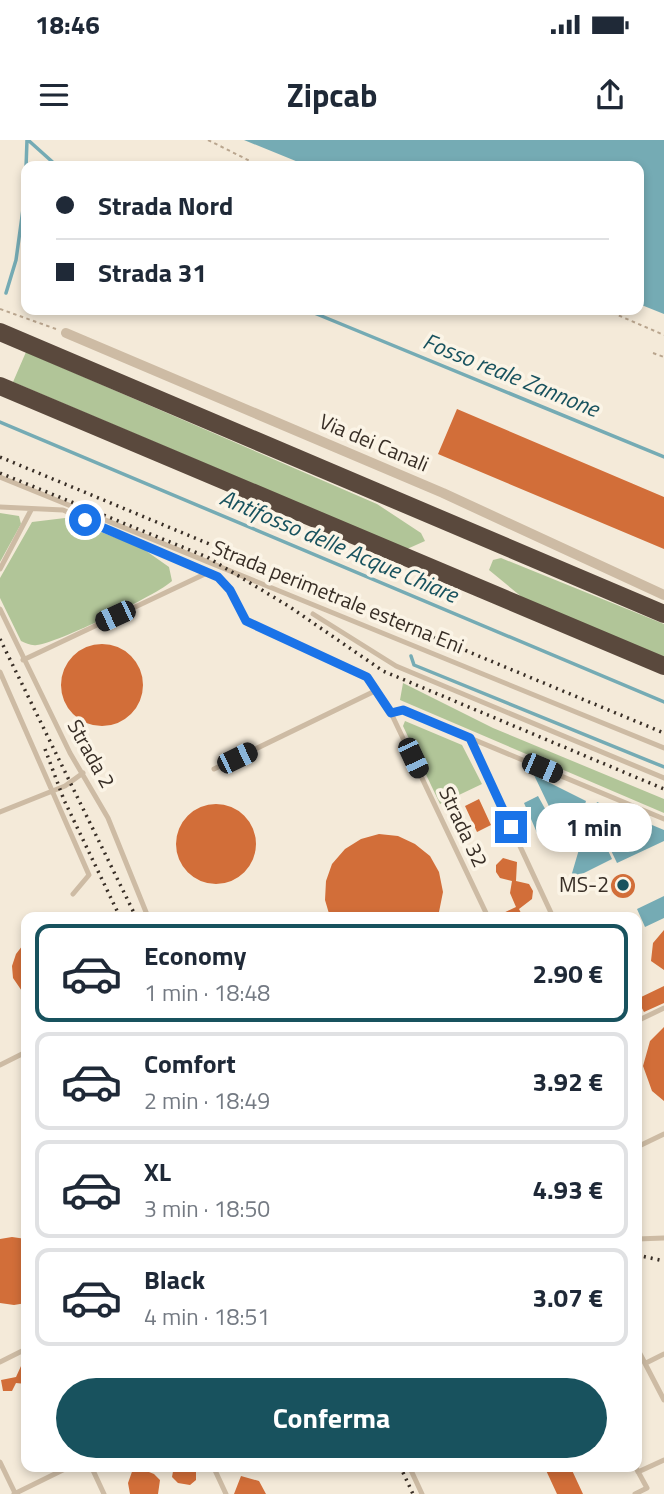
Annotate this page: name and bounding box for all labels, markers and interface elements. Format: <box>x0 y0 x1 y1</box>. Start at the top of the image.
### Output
text: 18:46 <box>35 5 100 44</box>
text: Zipcab <box>287 71 377 119</box>
icon: menu <box>35 76 73 114</box>
icon: share <box>591 76 629 114</box>
text: Strada Nord <box>98 186 233 225</box>
text: Strada 31 <box>98 253 207 292</box>
water label: Fosso reale Zannone <box>418 323 606 426</box>
street label: Via dei Canali <box>315 405 434 479</box>
water label: Antifosso delle Acque Chiare <box>215 480 465 612</box>
route start <box>69 504 101 536</box>
street label: Strada perimetrale esterna Eni <box>208 531 469 661</box>
car <box>92 598 139 634</box>
street label: Strada 2 <box>60 713 124 794</box>
car <box>395 735 432 781</box>
car <box>214 739 261 777</box>
car <box>519 750 566 786</box>
street label: Strada 32 <box>431 781 497 872</box>
callout: 1 min <box>536 802 651 852</box>
text: 1 min <box>566 810 622 845</box>
route end <box>495 811 527 843</box>
place label: MS-2 <box>559 868 609 900</box>
marker: MS-2 <box>615 877 631 893</box>
text: Economy <box>144 936 246 975</box>
icon: car <box>60 942 123 1005</box>
text: 2.90 € <box>532 954 603 993</box>
text: 1 min · 18:48 <box>144 975 270 1010</box>
text: Comfort <box>144 1044 236 1083</box>
icon: car <box>60 1050 123 1113</box>
text: 3.92 € <box>532 1062 603 1101</box>
text: 2 min · 18:49 <box>144 1083 270 1118</box>
text: XL <box>144 1152 171 1191</box>
icon: car <box>60 1158 123 1221</box>
text: 4.93 € <box>532 1170 603 1209</box>
text: 3 min · 18:50 <box>144 1191 270 1226</box>
text: Black <box>144 1260 205 1299</box>
icon: car <box>60 1266 123 1329</box>
text: 3.07 € <box>532 1278 603 1317</box>
text: 4 min · 18:51 <box>144 1299 270 1334</box>
button: Conferma <box>56 1378 607 1458</box>

